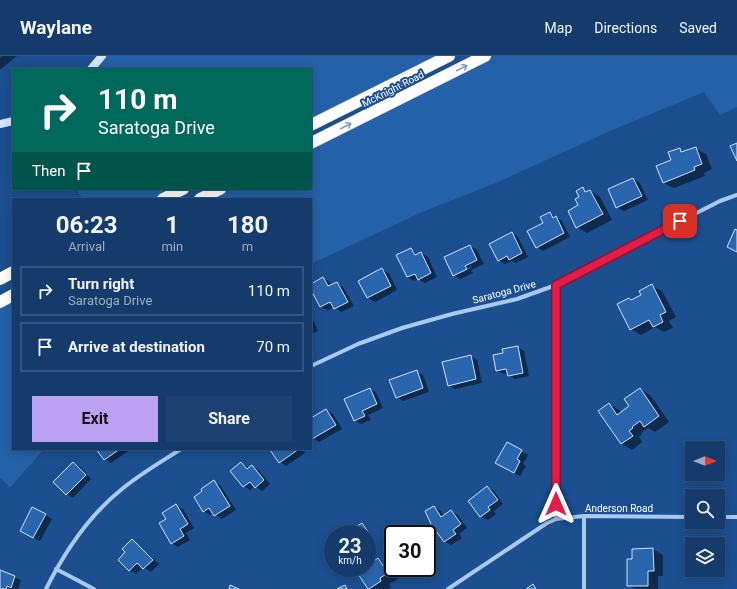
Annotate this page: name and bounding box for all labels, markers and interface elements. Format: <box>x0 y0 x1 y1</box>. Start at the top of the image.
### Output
text: Waylane <box>20 16 92 39</box>
text: Map <box>545 20 572 36</box>
text: Directions <box>594 20 657 36</box>
text: Saved <box>679 20 717 36</box>
one-way arrow <box>456 64 468 71</box>
street label: McKnight Road <box>360 69 426 109</box>
text: 110 m <box>98 83 177 116</box>
icon: right <box>32 84 84 136</box>
text: Saratoga Drive <box>98 117 215 138</box>
one-way arrow <box>340 122 352 129</box>
icon: arrive <box>73 160 95 182</box>
text: Then <box>32 162 65 180</box>
pin <box>663 204 697 238</box>
icon: arrive <box>669 210 691 232</box>
text: 06:23 <box>56 211 118 239</box>
text: 1 <box>165 211 179 239</box>
text: 180 <box>227 211 268 239</box>
text: Arrival <box>68 239 105 254</box>
text: min <box>161 239 183 254</box>
text: m <box>242 239 253 254</box>
text: Turn right <box>68 275 134 293</box>
street label: Saratoga Drive <box>471 278 537 306</box>
icon: right <box>34 280 56 302</box>
text: 110 m <box>248 282 290 300</box>
text: Saratoga Drive <box>68 293 152 308</box>
icon: arrive <box>34 336 56 358</box>
text: Arrive at destination <box>68 338 205 356</box>
text: 70 m <box>256 338 290 356</box>
button: Exit <box>32 396 158 442</box>
button: Share <box>166 396 292 442</box>
north arrow <box>685 441 725 481</box>
map controls <box>685 441 725 577</box>
position arrow <box>535 483 577 525</box>
button: search <box>685 489 725 529</box>
street label: Anderson Road <box>585 503 653 514</box>
speed limit sign: 30 <box>384 525 436 577</box>
text: 23 <box>339 534 361 558</box>
button: layers <box>685 537 725 577</box>
text: km/h <box>338 555 362 566</box>

